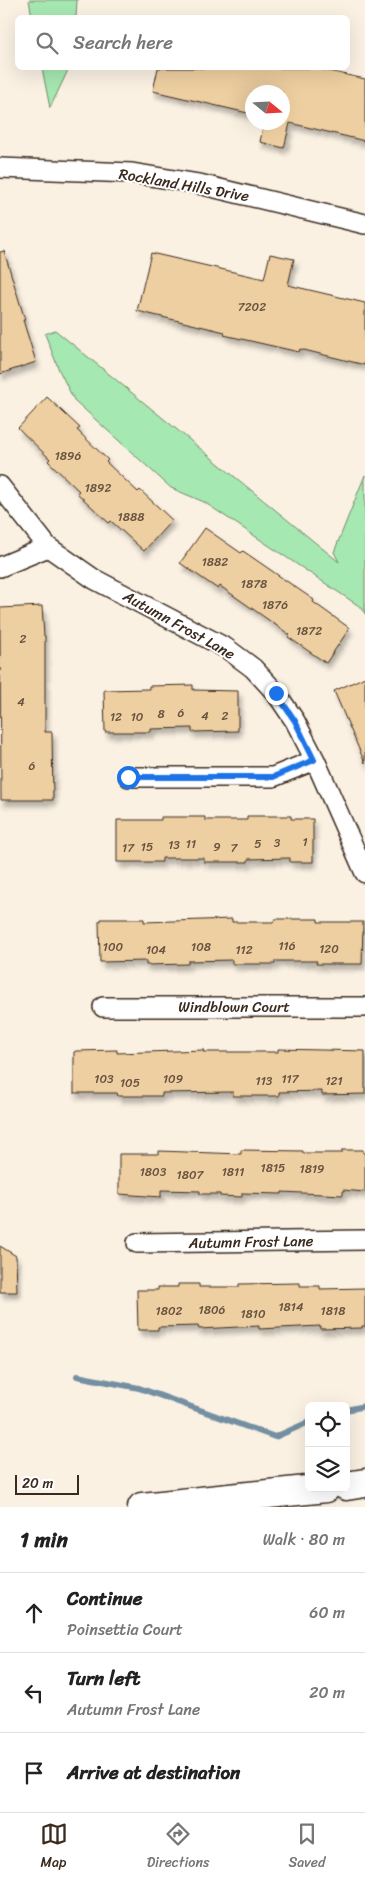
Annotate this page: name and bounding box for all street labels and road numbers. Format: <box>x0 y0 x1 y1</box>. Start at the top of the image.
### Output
street label: Rockland Hills Drive <box>117 161 251 209</box>
street label: Autumn Frost Lane <box>117 583 240 667</box>
street label: Windblown Court <box>178 994 290 1020</box>
street label: Autumn Frost Lane <box>187 1228 314 1256</box>

